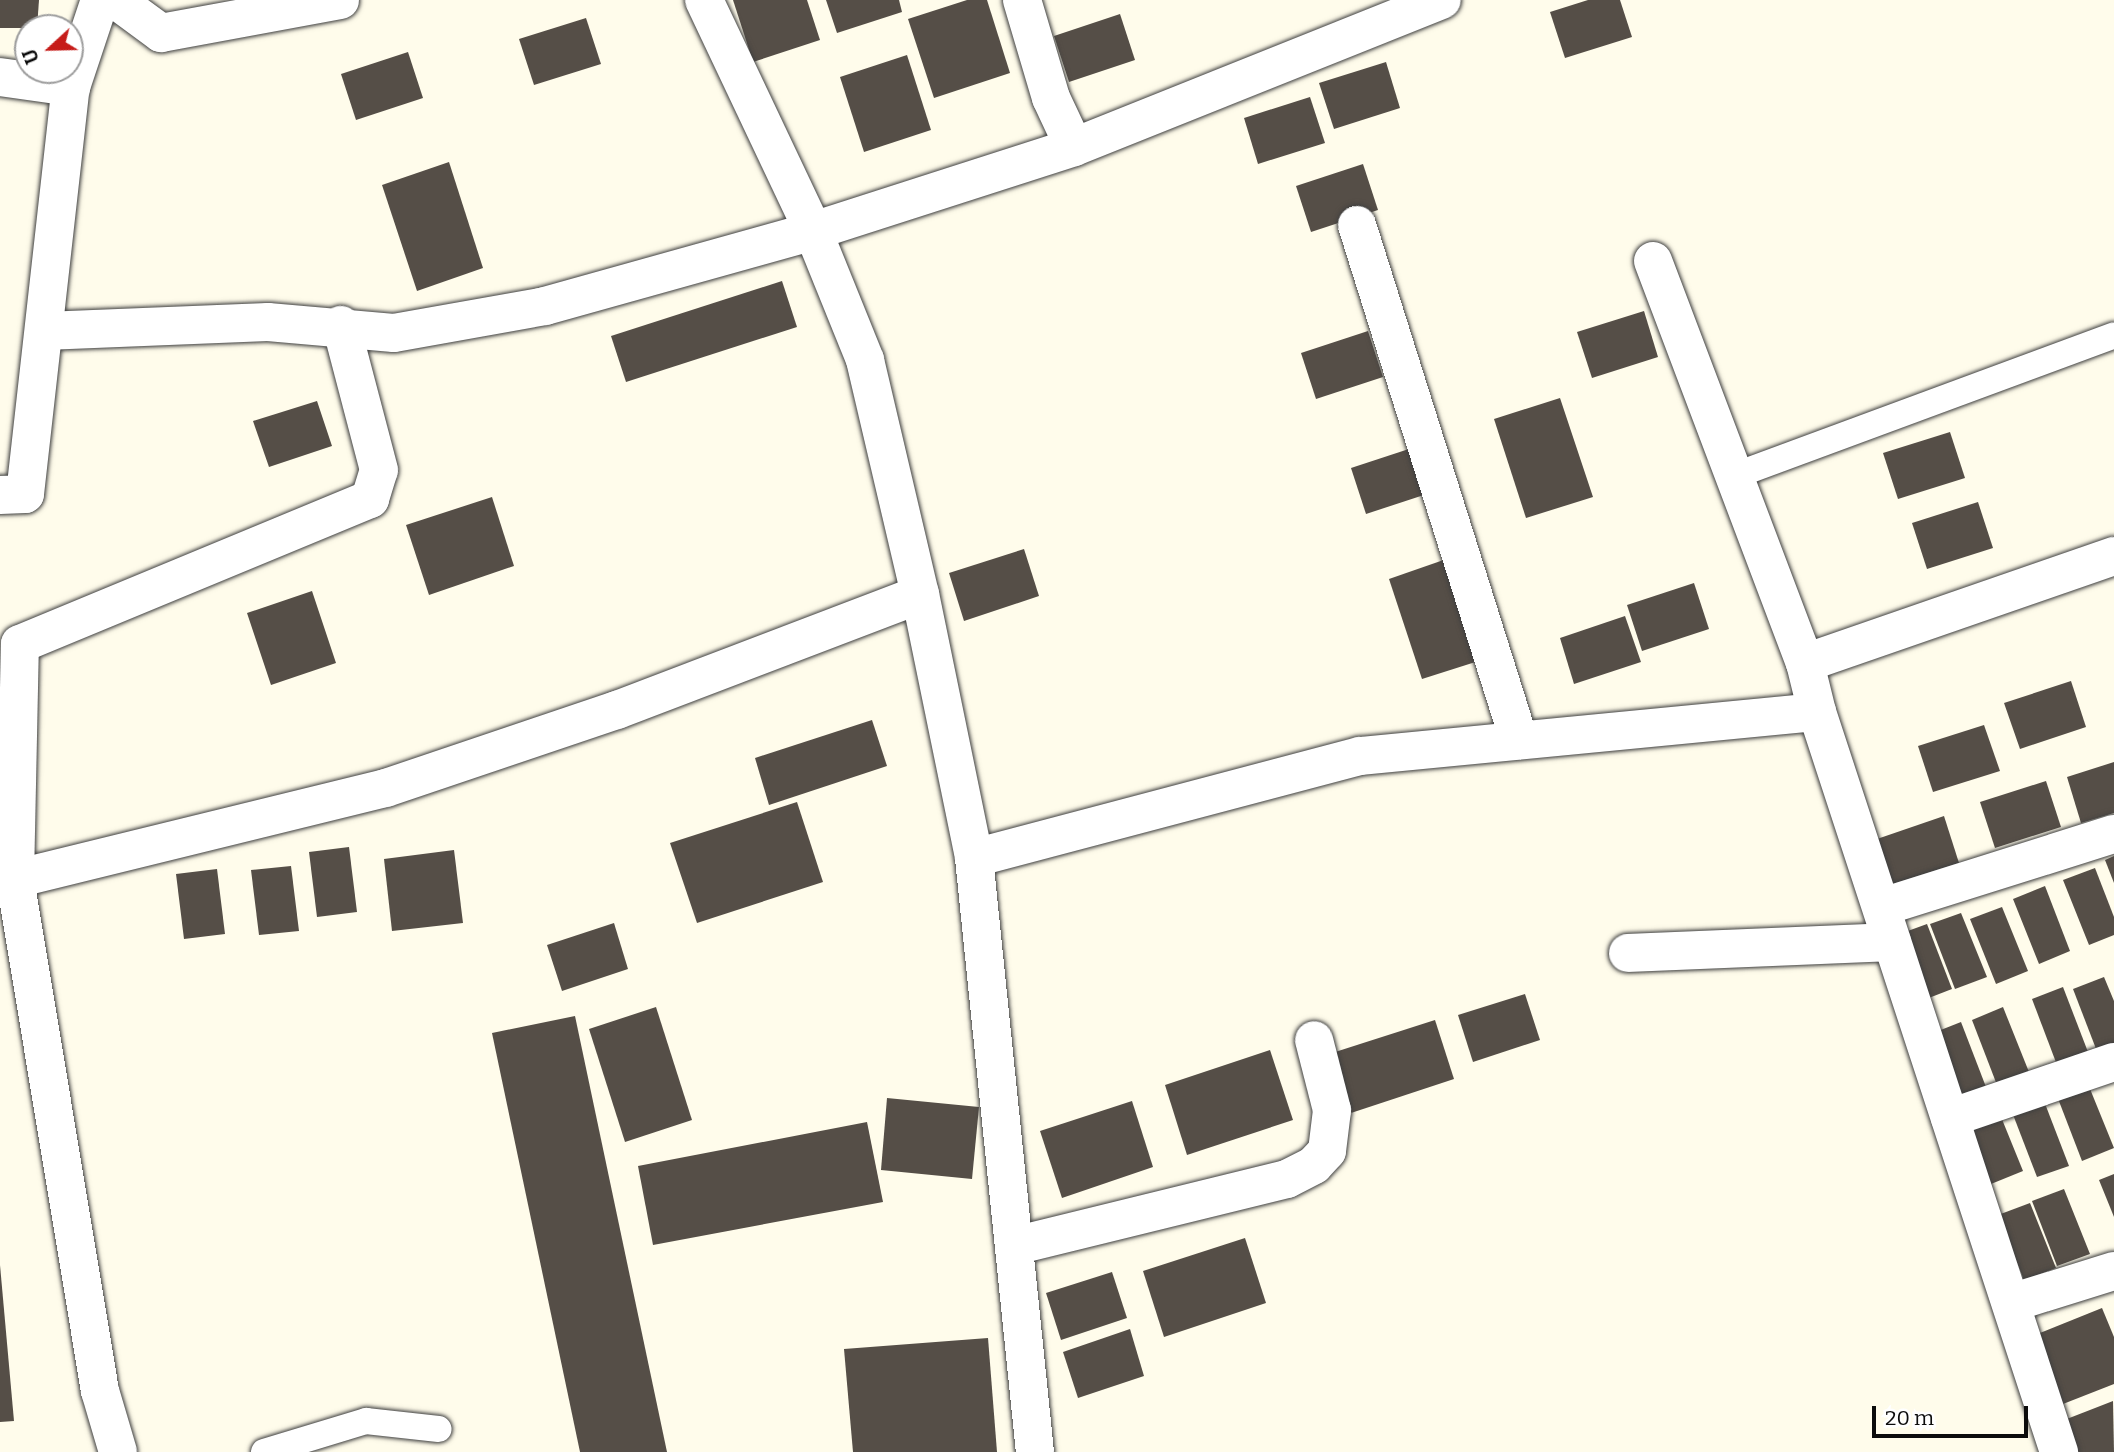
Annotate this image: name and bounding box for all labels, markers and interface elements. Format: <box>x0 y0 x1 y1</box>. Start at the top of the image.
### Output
north arrow <box>14 14 84 84</box>
text: U <box>18 45 44 67</box>
scale bar <box>1876 1392 2032 1436</box>
text: 20 m <box>1885 1405 1934 1431</box>

